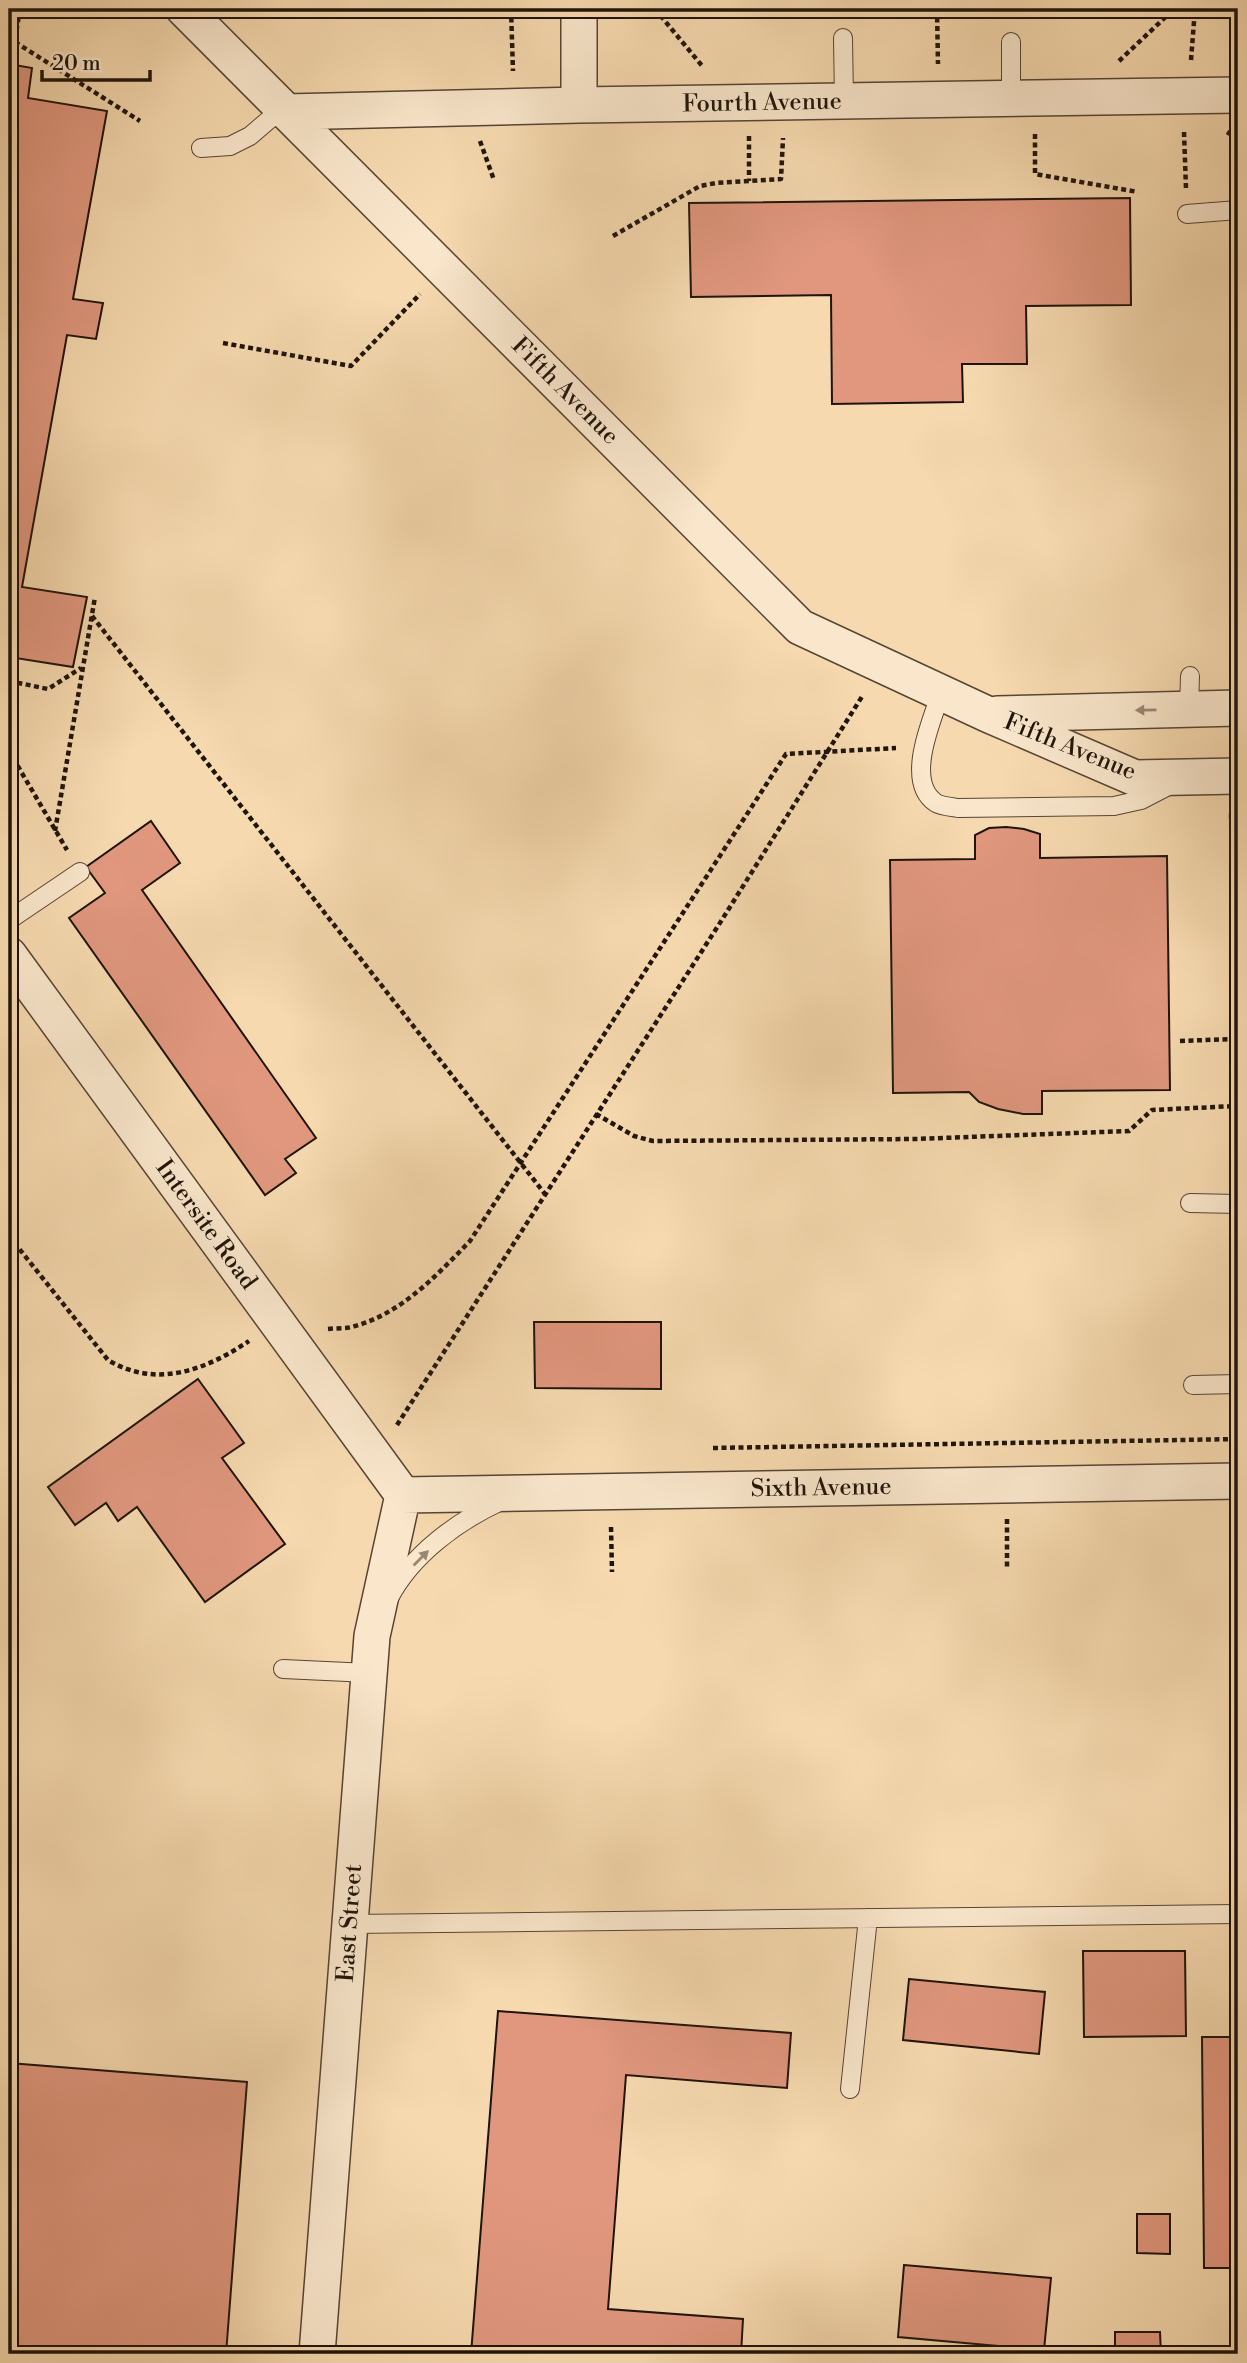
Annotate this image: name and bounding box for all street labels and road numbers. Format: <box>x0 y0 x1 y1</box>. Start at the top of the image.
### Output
street label: Fourth Avenue <box>682 87 842 119</box>
street label: Fifth Avenue <box>505 331 625 451</box>
street label: Fifth Avenue <box>999 707 1141 787</box>
street label: Intersite Road <box>149 1154 263 1296</box>
street label: Sixth Avenue <box>750 1472 892 1504</box>
street label: East Street <box>331 1863 369 1983</box>

